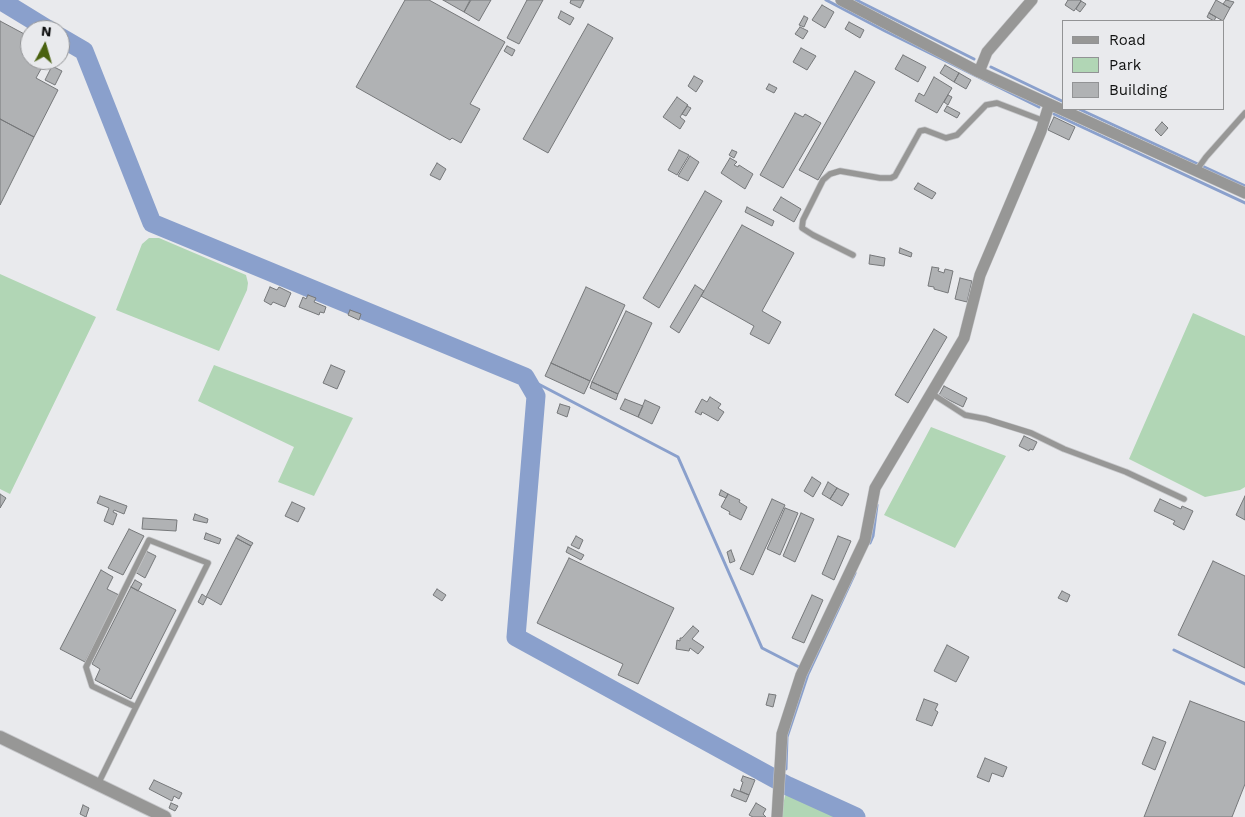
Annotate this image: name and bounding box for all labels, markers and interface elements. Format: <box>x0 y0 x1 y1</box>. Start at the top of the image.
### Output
north arrow <box>20 20 70 70</box>
legend <box>1062 20 1225 110</box>
text: N <box>40 23 52 40</box>
text: Road <box>1109 31 1146 49</box>
text: Park <box>1109 56 1141 74</box>
text: Building <box>1109 81 1167 99</box>

